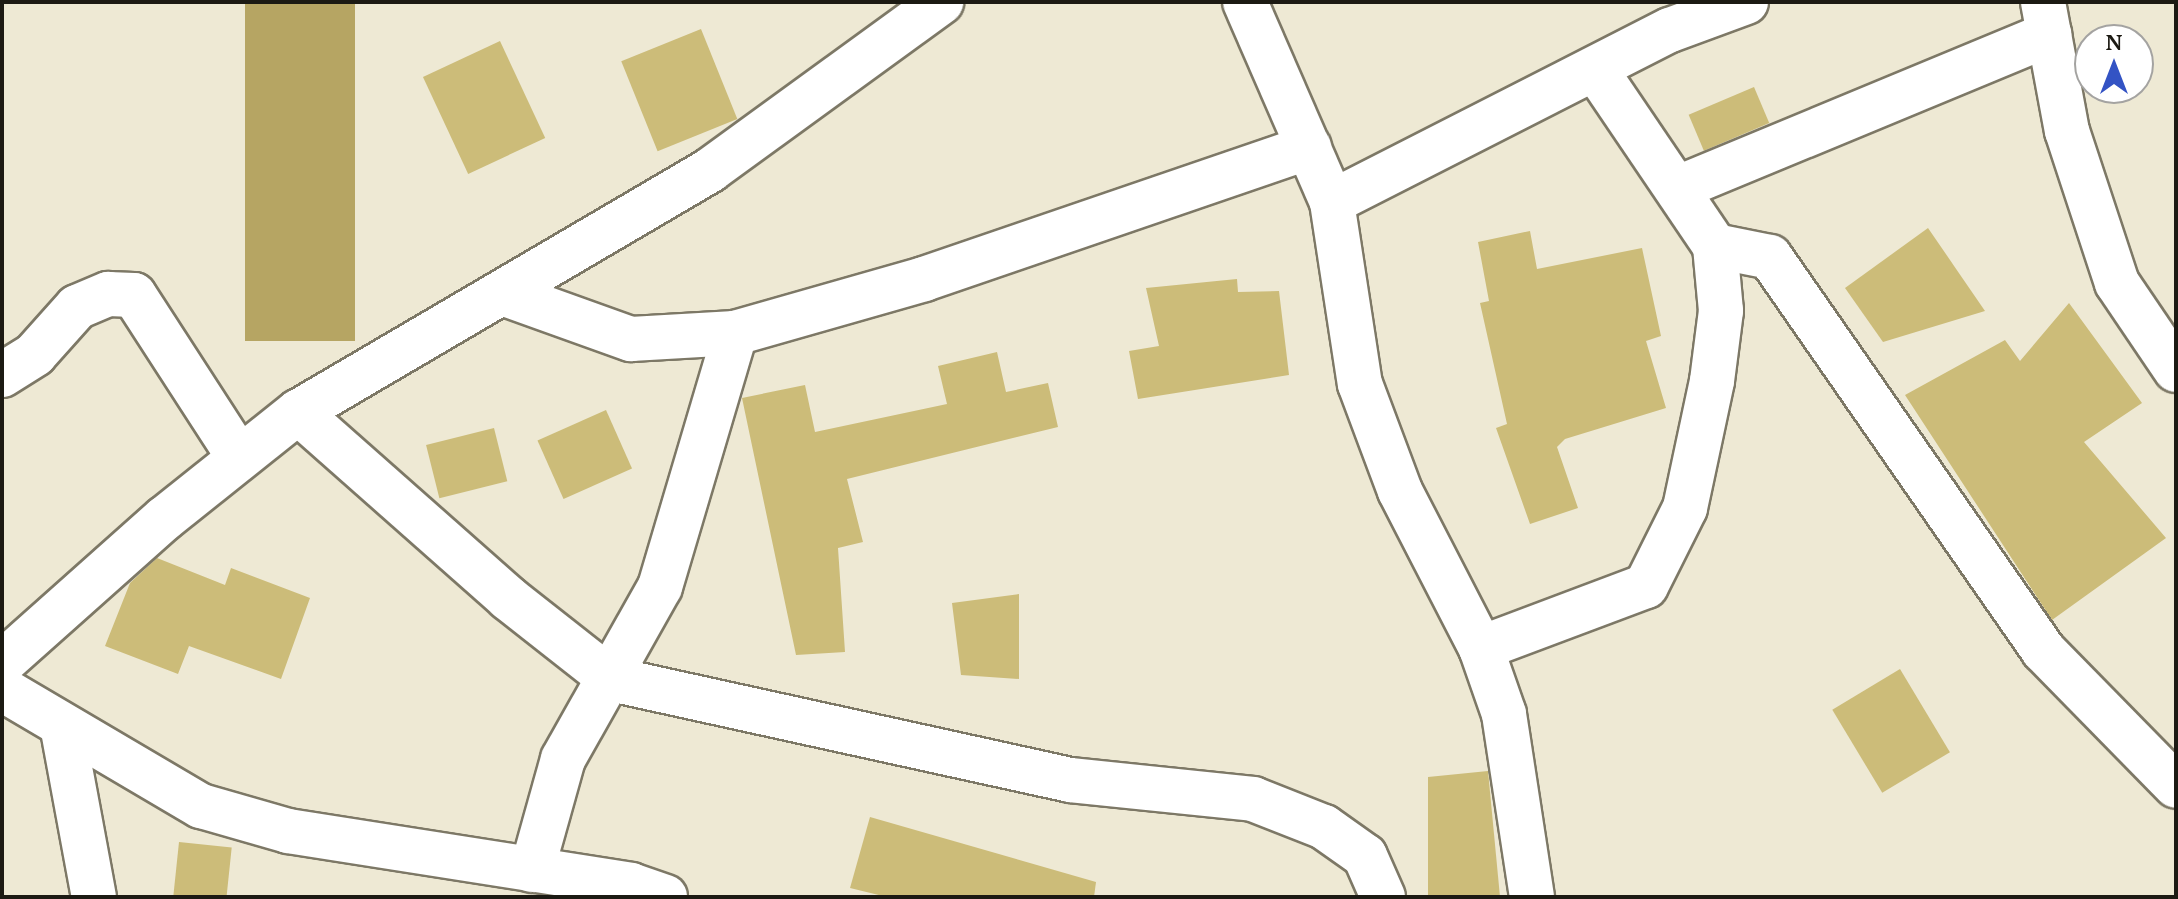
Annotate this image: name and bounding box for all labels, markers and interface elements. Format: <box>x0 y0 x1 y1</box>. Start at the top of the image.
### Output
north arrow <box>2074 24 2154 104</box>
text: N <box>2106 27 2122 56</box>

